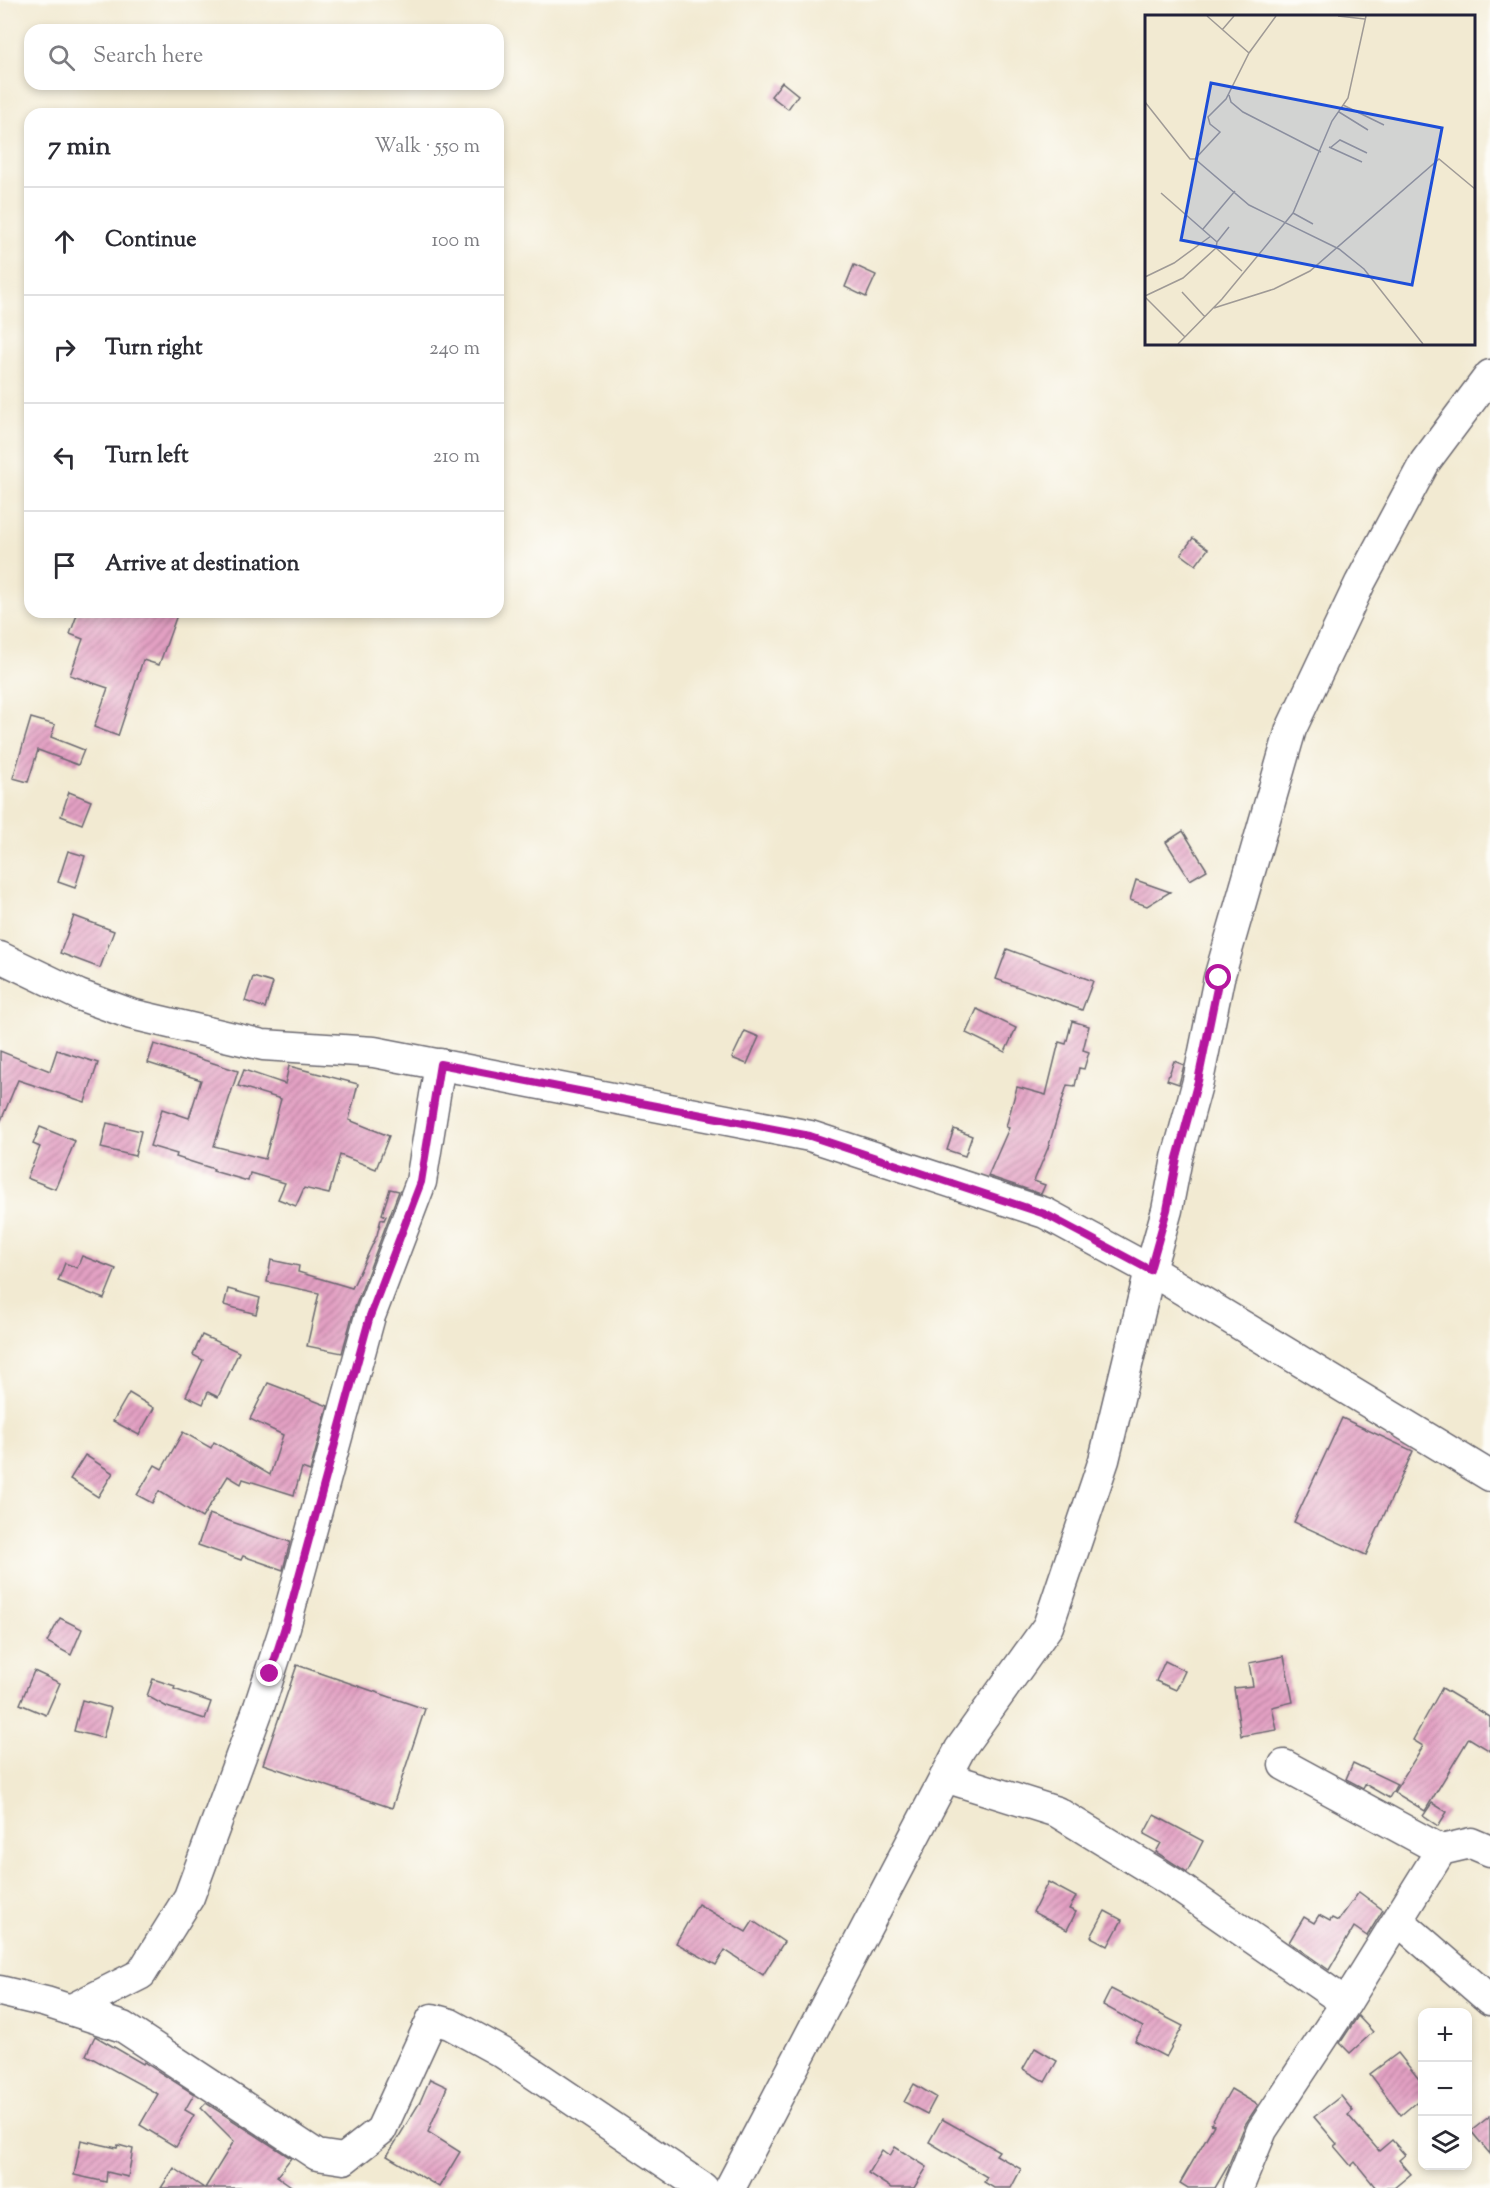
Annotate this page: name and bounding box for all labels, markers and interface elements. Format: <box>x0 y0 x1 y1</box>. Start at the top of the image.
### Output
inset map <box>1145 15 1475 345</box>
search box <box>24 24 504 90</box>
icon: search <box>45 41 78 74</box>
text: Search here <box>93 41 203 73</box>
text: 7 min <box>48 129 111 166</box>
text: Walk · 550 m <box>374 133 480 162</box>
icon: ahead <box>48 225 81 258</box>
text: Continue <box>105 225 196 257</box>
text: 100 m <box>431 227 480 256</box>
icon: right <box>48 333 81 366</box>
text: Turn right <box>105 333 202 365</box>
text: 240 m <box>429 335 480 364</box>
icon: left <box>48 441 81 474</box>
text: Turn left <box>105 441 188 473</box>
text: 210 m <box>433 443 480 472</box>
icon: arrive <box>48 549 81 582</box>
text: Arrive at destination <box>105 549 300 581</box>
route start <box>1205 964 1231 990</box>
route end <box>256 1660 282 1686</box>
map controls <box>1418 2008 1472 2170</box>
button: + <box>1418 2008 1472 2062</box>
button: − <box>1418 2062 1472 2116</box>
button: layers <box>1418 2116 1472 2170</box>

